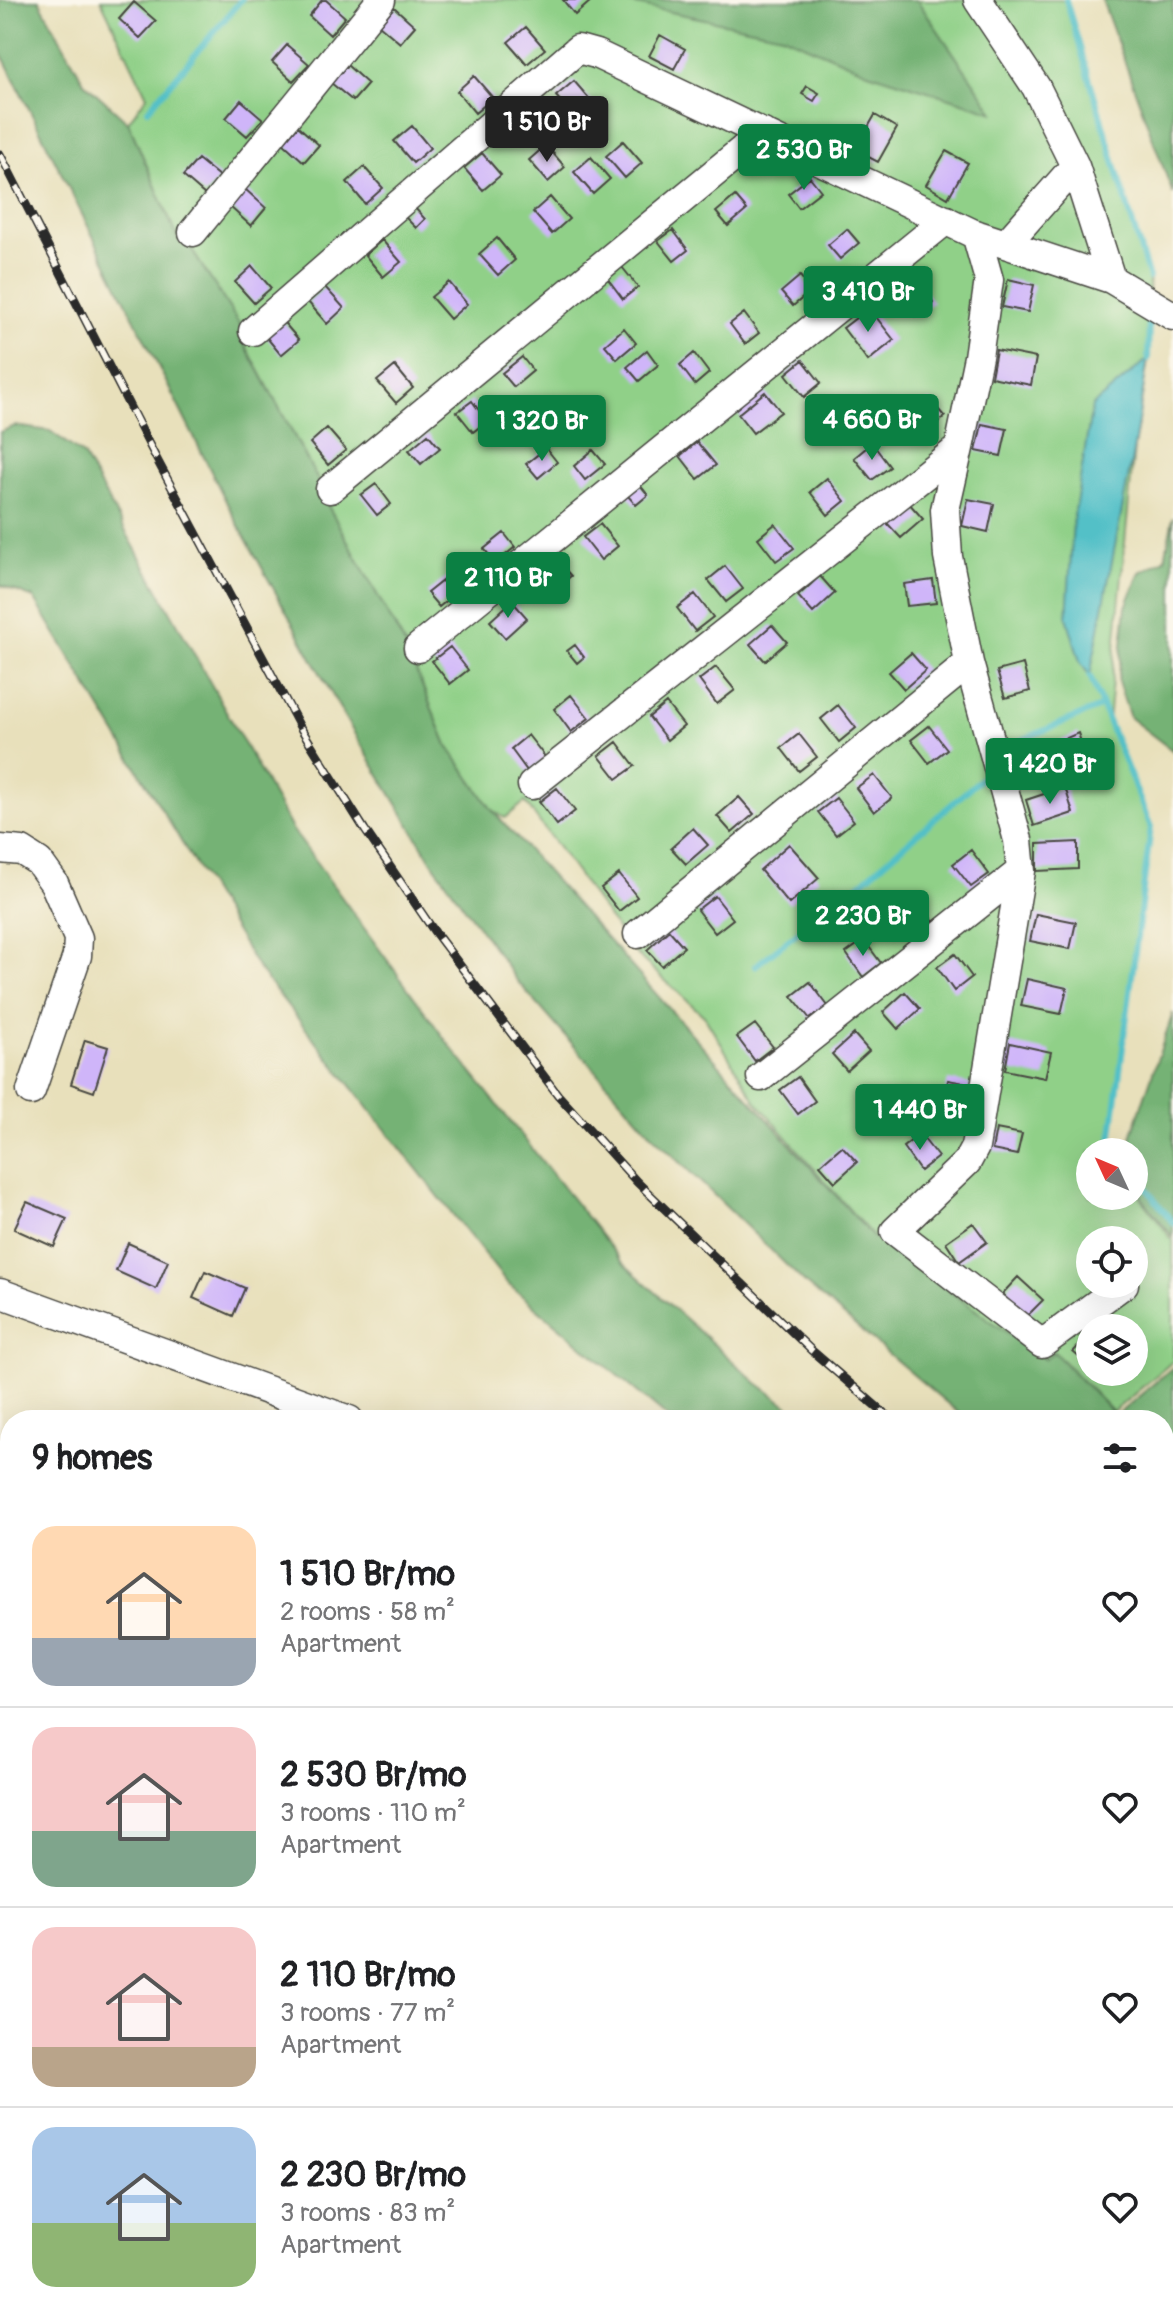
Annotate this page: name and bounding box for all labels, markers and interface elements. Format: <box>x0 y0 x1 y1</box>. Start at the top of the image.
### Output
pin: 1 510 Br <box>464 96 630 164</box>
text: 1 510 Br <box>503 106 591 138</box>
pin: 2 530 Br <box>721 124 887 192</box>
text: 2 530 Br <box>756 134 852 166</box>
pin: 3 410 Br <box>785 266 951 334</box>
text: 3 410 Br <box>822 276 914 308</box>
pin: 4 660 Br <box>789 394 955 462</box>
pin: 1 320 Br <box>459 395 625 463</box>
text: 4 660 Br <box>823 404 921 436</box>
text: 1 320 Br <box>496 405 588 437</box>
pin: 2 110 Br <box>425 552 591 620</box>
text: 2 110 Br <box>464 562 552 594</box>
pin: 1 420 Br <box>967 738 1133 806</box>
text: 1 420 Br <box>1004 748 1096 780</box>
pin: 2 230 Br <box>780 890 946 958</box>
text: 2 230 Br <box>815 900 911 932</box>
pin: 1 440 Br <box>837 1084 1003 1152</box>
text: 1 440 Br <box>873 1094 967 1126</box>
north arrow <box>1076 1138 1148 1210</box>
map controls <box>1076 1138 1148 1386</box>
button: locate <box>1076 1226 1148 1298</box>
button: layers <box>1076 1314 1148 1386</box>
icon: filters <box>1098 1436 1142 1480</box>
text: 9 homes <box>32 1437 152 1480</box>
text: 1 510 Br/mo <box>280 1553 455 1596</box>
icon: home <box>96 1558 192 1654</box>
icon: heart <box>1098 1584 1142 1628</box>
text: 2 rooms · 58 m² <box>280 1596 455 1628</box>
text: Apartment <box>280 1628 401 1660</box>
text: 2 530 Br/mo <box>280 1754 466 1797</box>
icon: home <box>96 1759 192 1855</box>
icon: heart <box>1098 1785 1142 1829</box>
text: 3 rooms · 110 m² <box>280 1797 466 1829</box>
text: Apartment <box>280 1829 401 1861</box>
text: 2 110 Br/mo <box>280 1954 456 1997</box>
icon: home <box>96 1959 192 2055</box>
icon: heart <box>1098 1985 1142 2029</box>
text: 3 rooms · 77 m² <box>280 1997 455 2029</box>
text: Apartment <box>280 2029 401 2061</box>
text: 2 230 Br/mo <box>280 2154 466 2197</box>
icon: home <box>96 2159 192 2255</box>
icon: heart <box>1098 2185 1142 2229</box>
text: 3 rooms · 83 m² <box>280 2197 455 2229</box>
text: Apartment <box>280 2229 401 2261</box>

